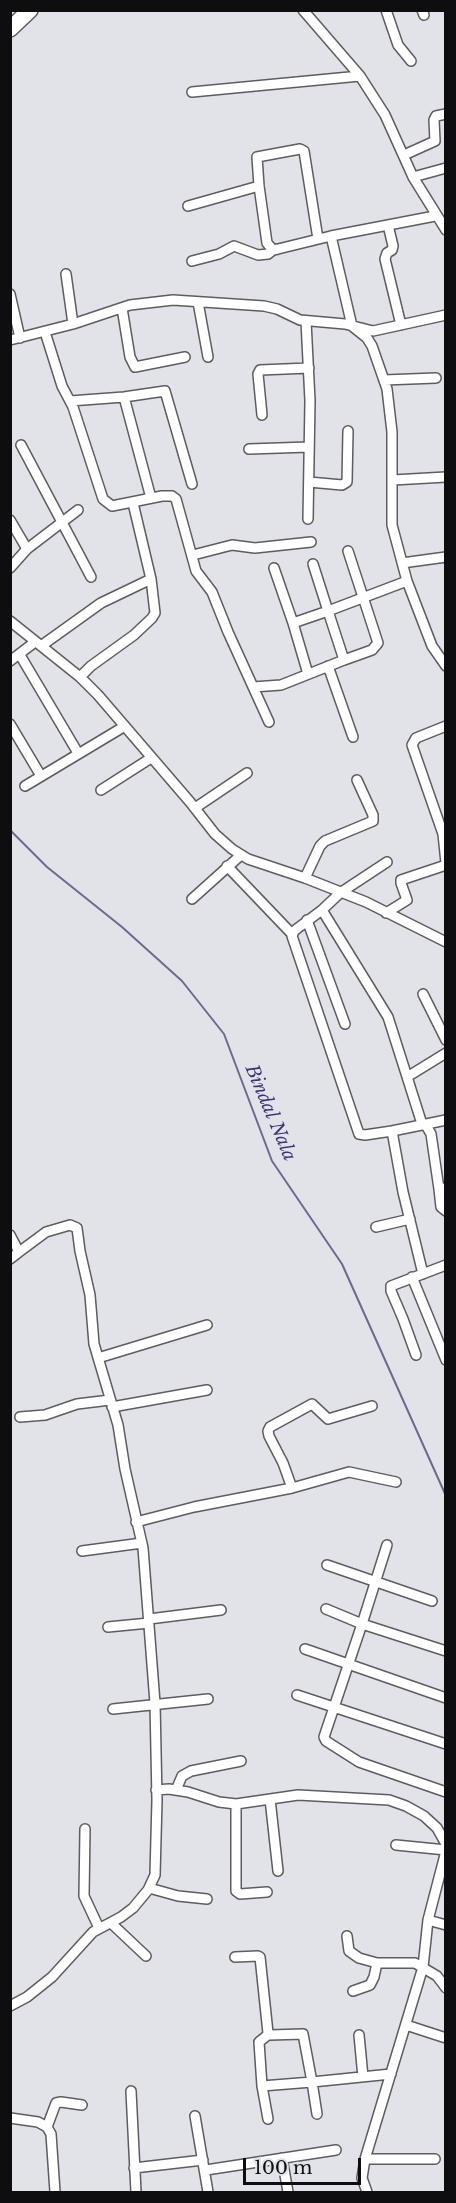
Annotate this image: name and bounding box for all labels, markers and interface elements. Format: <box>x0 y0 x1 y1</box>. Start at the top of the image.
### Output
water label: Bindal Nala <box>240 1062 300 1164</box>
scale bar <box>246 2146 364 2184</box>
text: 100 m <box>254 2157 312 2179</box>

